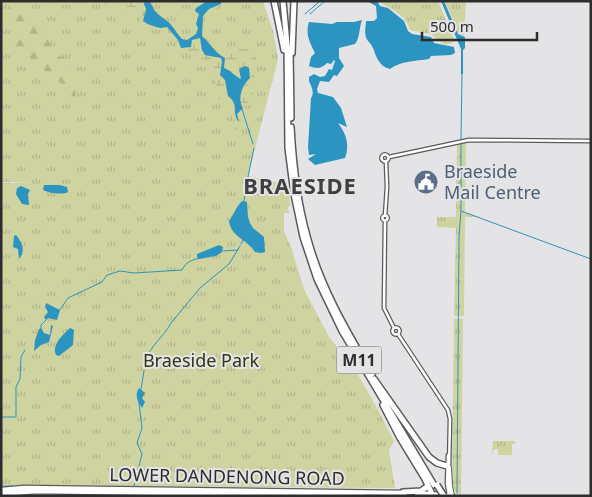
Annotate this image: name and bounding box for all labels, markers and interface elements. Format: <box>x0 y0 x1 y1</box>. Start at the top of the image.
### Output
scale bar <box>422 10 537 42</box>
text: 500 m <box>430 16 474 36</box>
place label: Braeside Mail Centre <box>444 159 541 204</box>
public building icon: Braeside Mail Centre <box>413 169 439 195</box>
district label: BRAESIDE <box>243 170 357 200</box>
road number: M11 <box>336 346 382 374</box>
park label: Braeside Park <box>143 348 259 372</box>
street label: LOWER DANDENONG ROAD <box>109 462 345 490</box>

